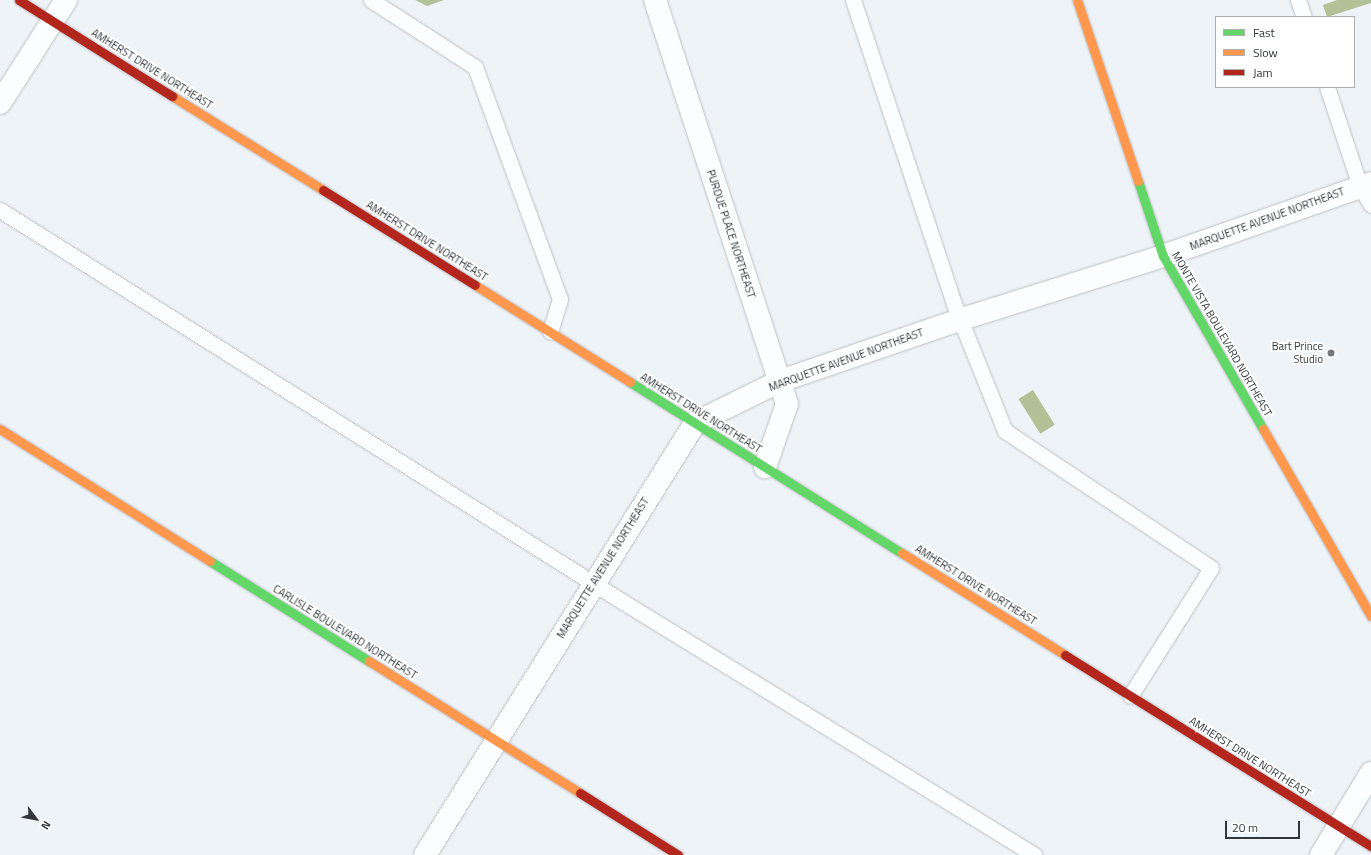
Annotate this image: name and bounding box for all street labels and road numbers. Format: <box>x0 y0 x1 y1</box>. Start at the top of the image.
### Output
street label: AMHERST DRIVE NORTHEAST <box>89 26 215 112</box>
street label: PURDUE PLACE NORTHEAST <box>704 168 758 300</box>
street label: MARQUETTE AVENUE NORTHEAST <box>1188 185 1346 253</box>
street label: AMHERST DRIVE NORTHEAST <box>364 198 490 284</box>
street label: MONTE VISTA BOULEVARD NORTHEAST <box>1169 249 1275 419</box>
street label: MARQUETTE AVENUE NORTHEAST <box>767 326 925 394</box>
street label: AMHERST DRIVE NORTHEAST <box>638 370 764 456</box>
street label: MARQUETTE AVENUE NORTHEAST <box>554 495 652 641</box>
street label: AMHERST DRIVE NORTHEAST <box>913 542 1039 628</box>
street label: CARLISLE BOULEVARD NORTHEAST <box>271 582 419 682</box>
street label: AMHERST DRIVE NORTHEAST <box>1187 714 1313 800</box>

